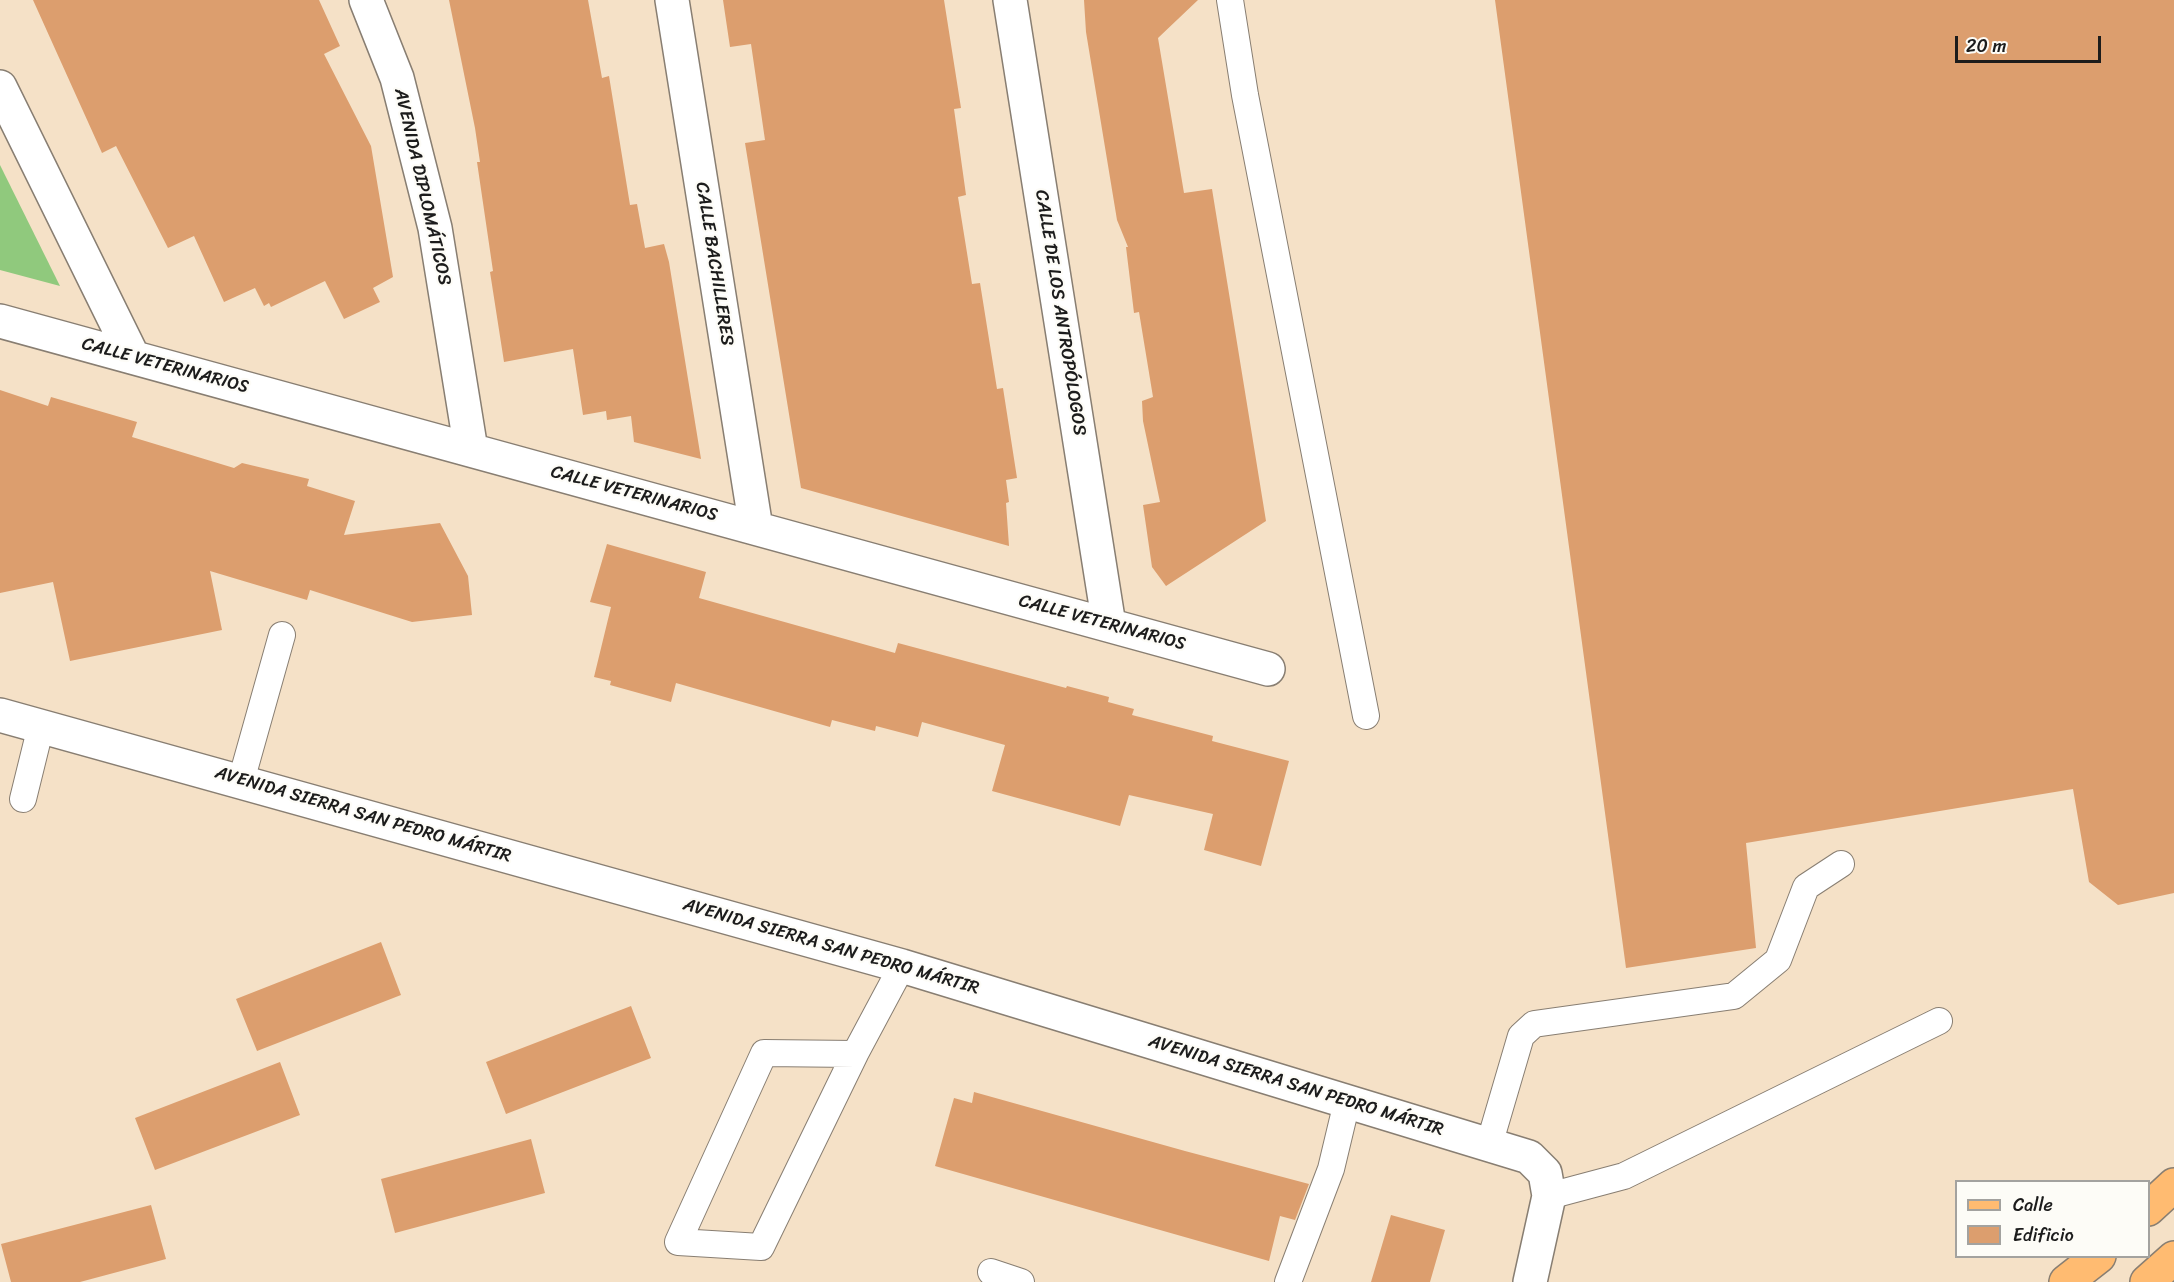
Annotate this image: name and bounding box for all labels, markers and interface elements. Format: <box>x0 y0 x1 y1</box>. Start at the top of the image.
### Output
scale bar <box>1958 24 2104 62</box>
text: 20 m <box>1966 30 2006 62</box>
street label: AVENIDA DIPLOMÁTICOS <box>389 86 455 288</box>
street label: CALLE BACHILLERES <box>690 180 738 348</box>
street label: CALLE DE LOS ANTROPÓLOGOS <box>1030 188 1090 438</box>
street label: CALLE VETERINARIOS <box>79 333 251 399</box>
street label: CALLE VETERINARIOS <box>548 461 720 527</box>
street label: CALLE VETERINARIOS <box>1016 590 1188 656</box>
street label: AVENIDA SIERRA SAN PEDRO MÁRTIR <box>212 762 514 868</box>
street label: AVENIDA SIERRA SAN PEDRO MÁRTIR <box>680 894 982 1000</box>
street label: AVENIDA SIERRA SAN PEDRO MÁRTIR <box>1146 1031 1446 1141</box>
legend <box>1955 1180 2150 1258</box>
text: Calle <box>2013 1189 2053 1221</box>
text: Edificio <box>2013 1219 2074 1251</box>

